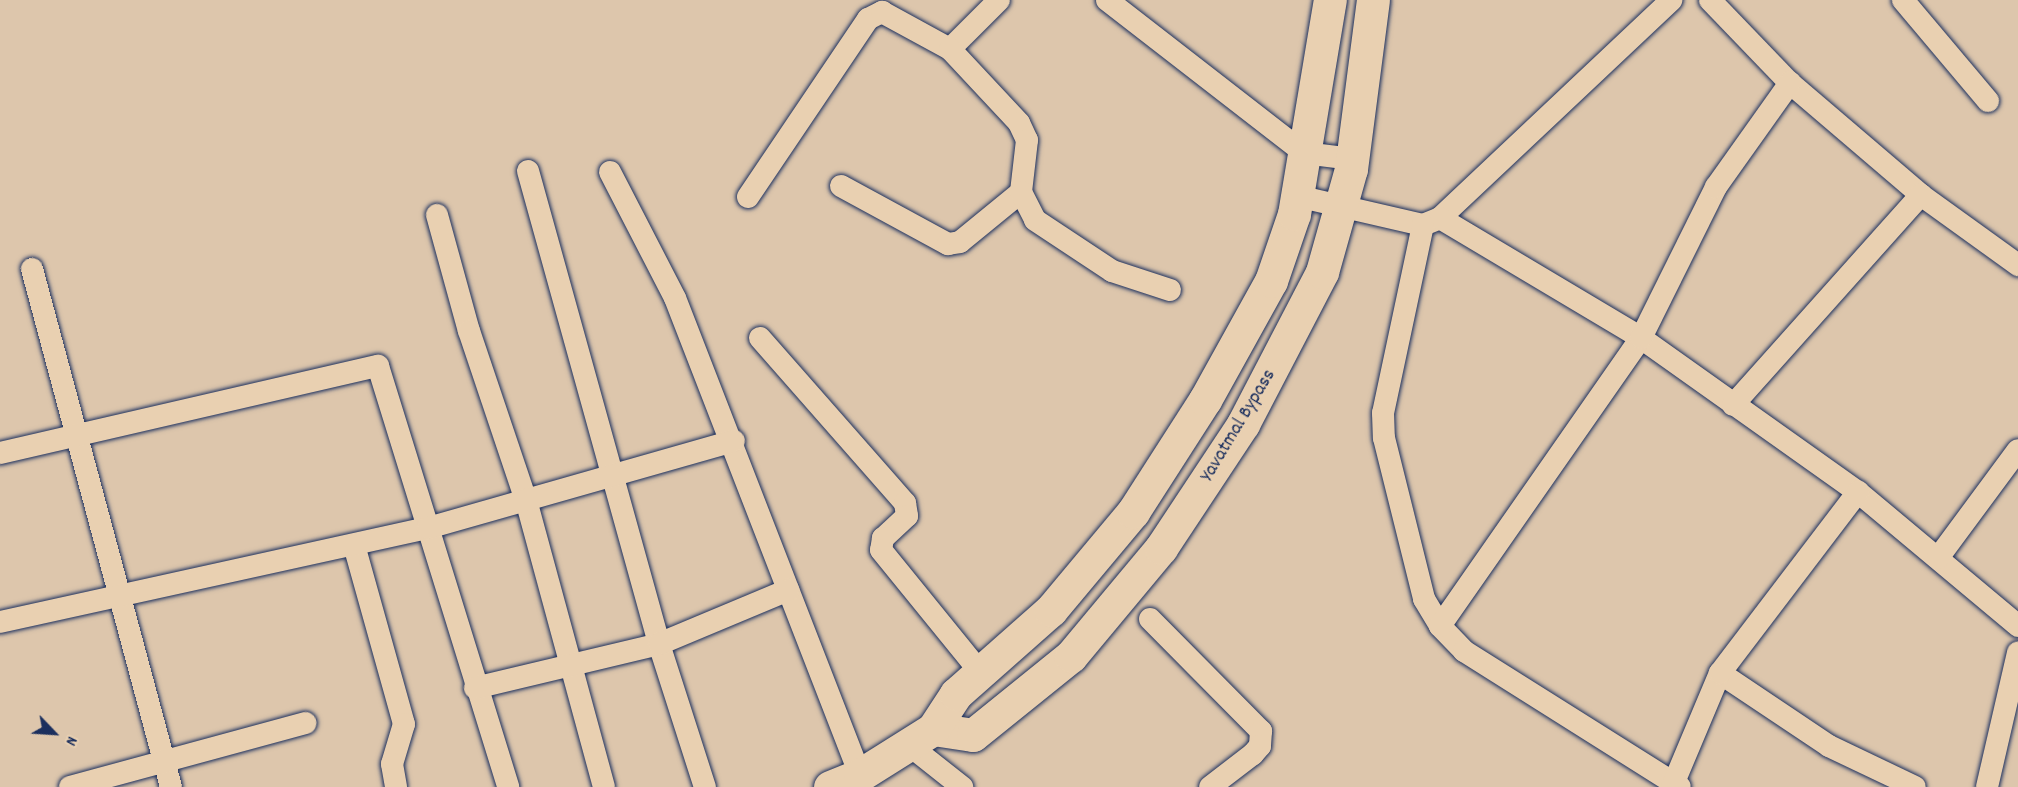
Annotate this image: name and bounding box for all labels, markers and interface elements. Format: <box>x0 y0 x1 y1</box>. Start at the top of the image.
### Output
street label: Yavatmal Bypass <box>1196 365 1282 487</box>
north arrow <box>24 703 84 763</box>
text: N <box>59 732 83 749</box>

